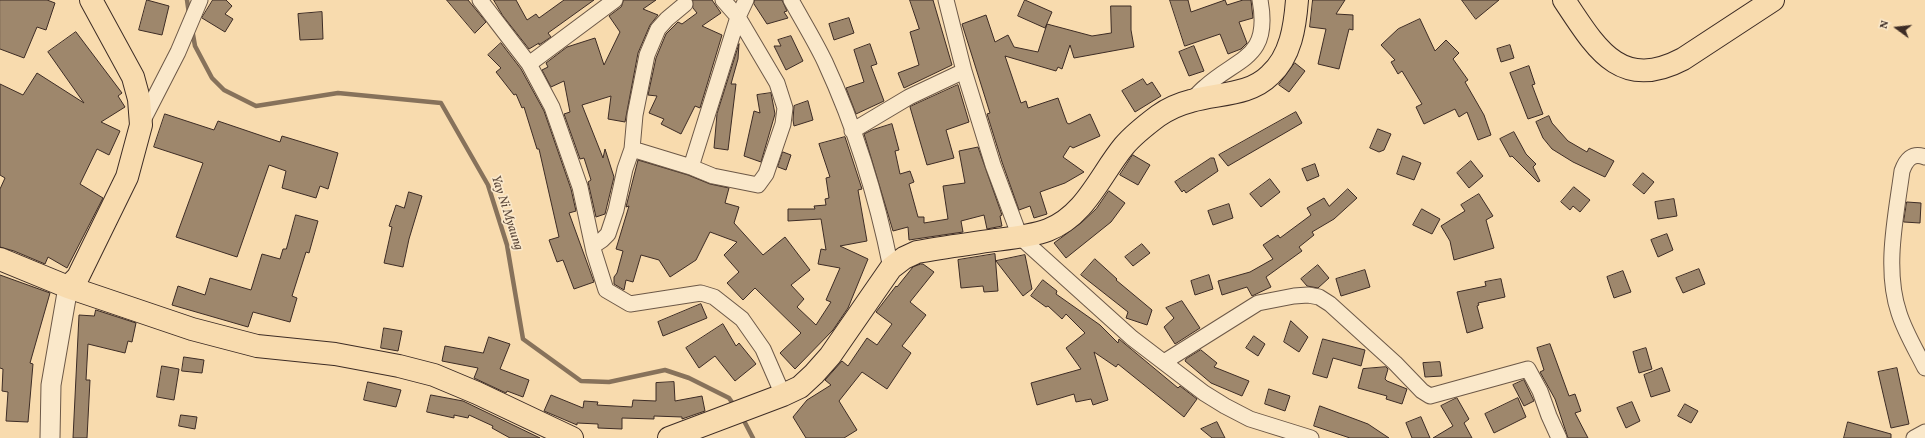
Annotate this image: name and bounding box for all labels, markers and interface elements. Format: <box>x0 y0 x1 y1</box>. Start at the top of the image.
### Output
north arrow <box>1877 8 1917 48</box>
text: N <box>1877 19 1893 31</box>
water label: Yay Ni Myaung <box>487 174 525 252</box>

